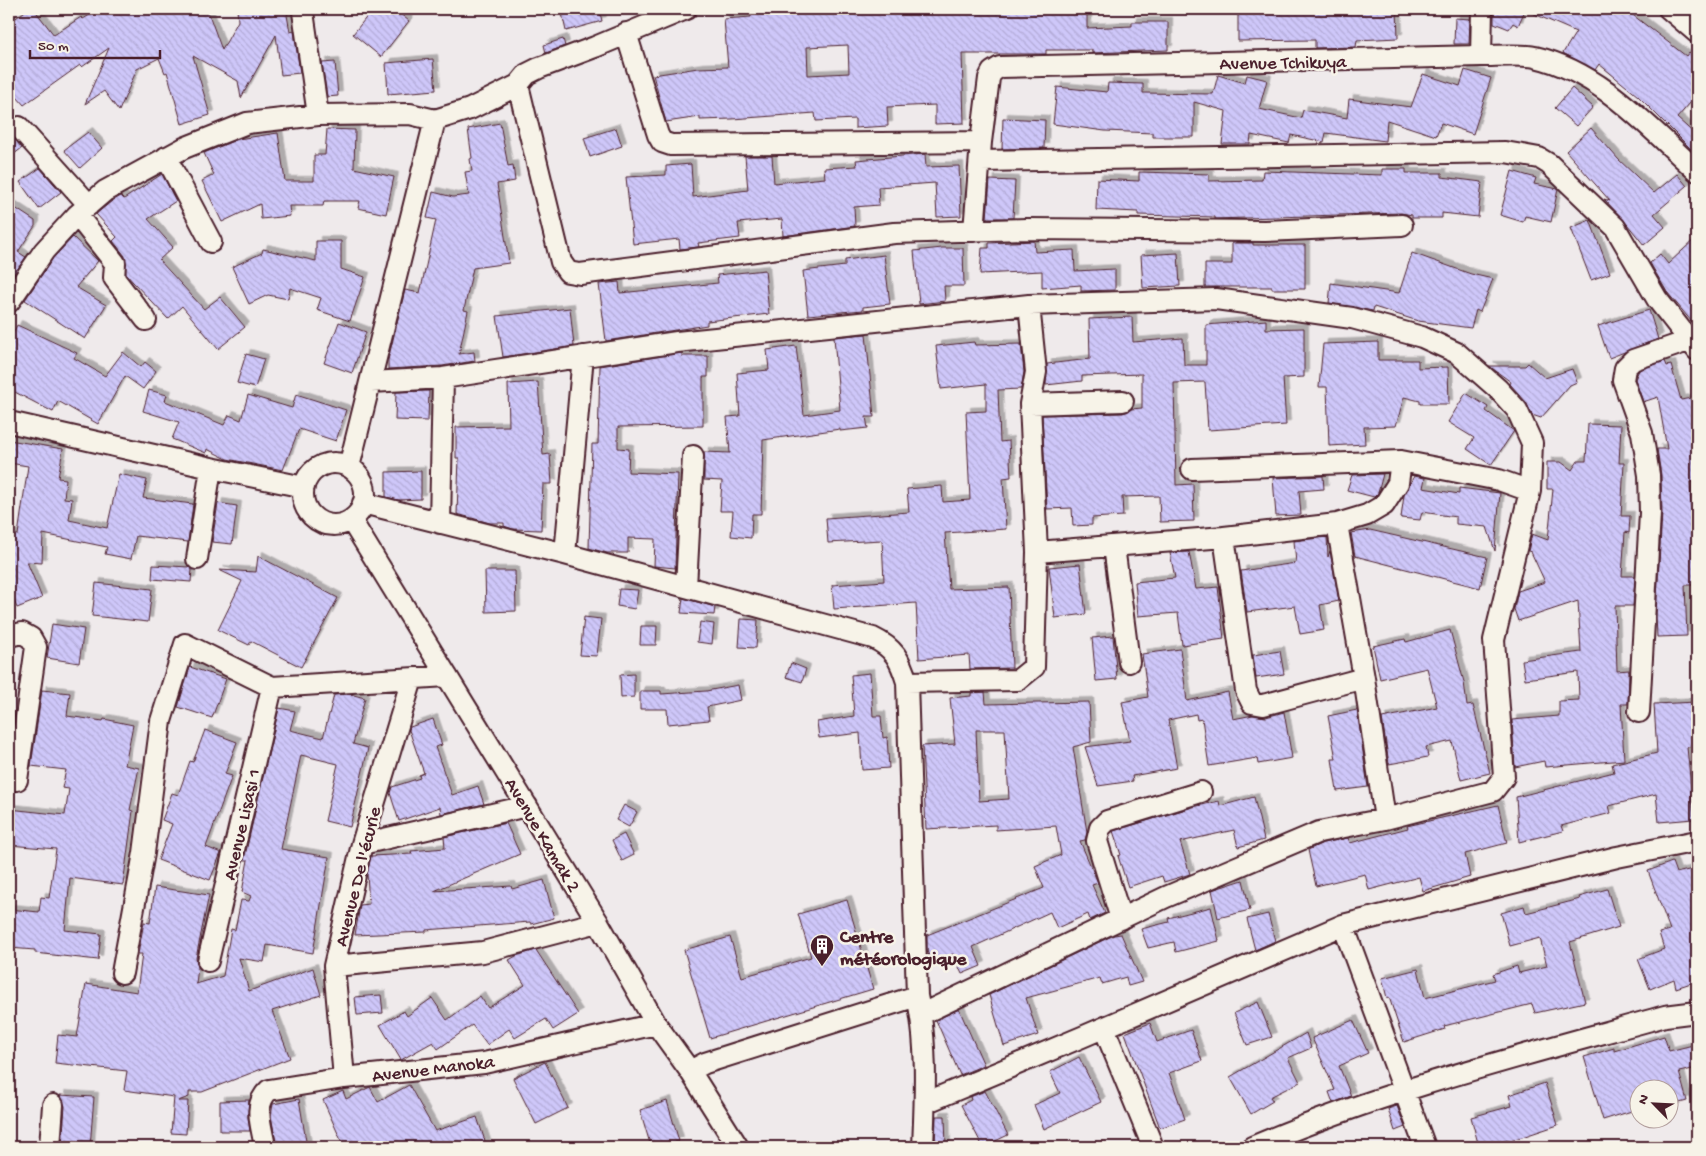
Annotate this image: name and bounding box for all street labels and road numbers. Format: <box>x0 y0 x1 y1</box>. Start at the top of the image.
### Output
street label: Avenue Tchikuya <box>1219 52 1348 77</box>
street label: Avenue Lisasi 1 <box>219 767 267 883</box>
street label: Avenue Kamak 2 <box>498 775 584 897</box>
street label: Avenue De l'écurie <box>331 804 388 949</box>
street label: Avenue Manoka <box>371 1051 497 1089</box>

